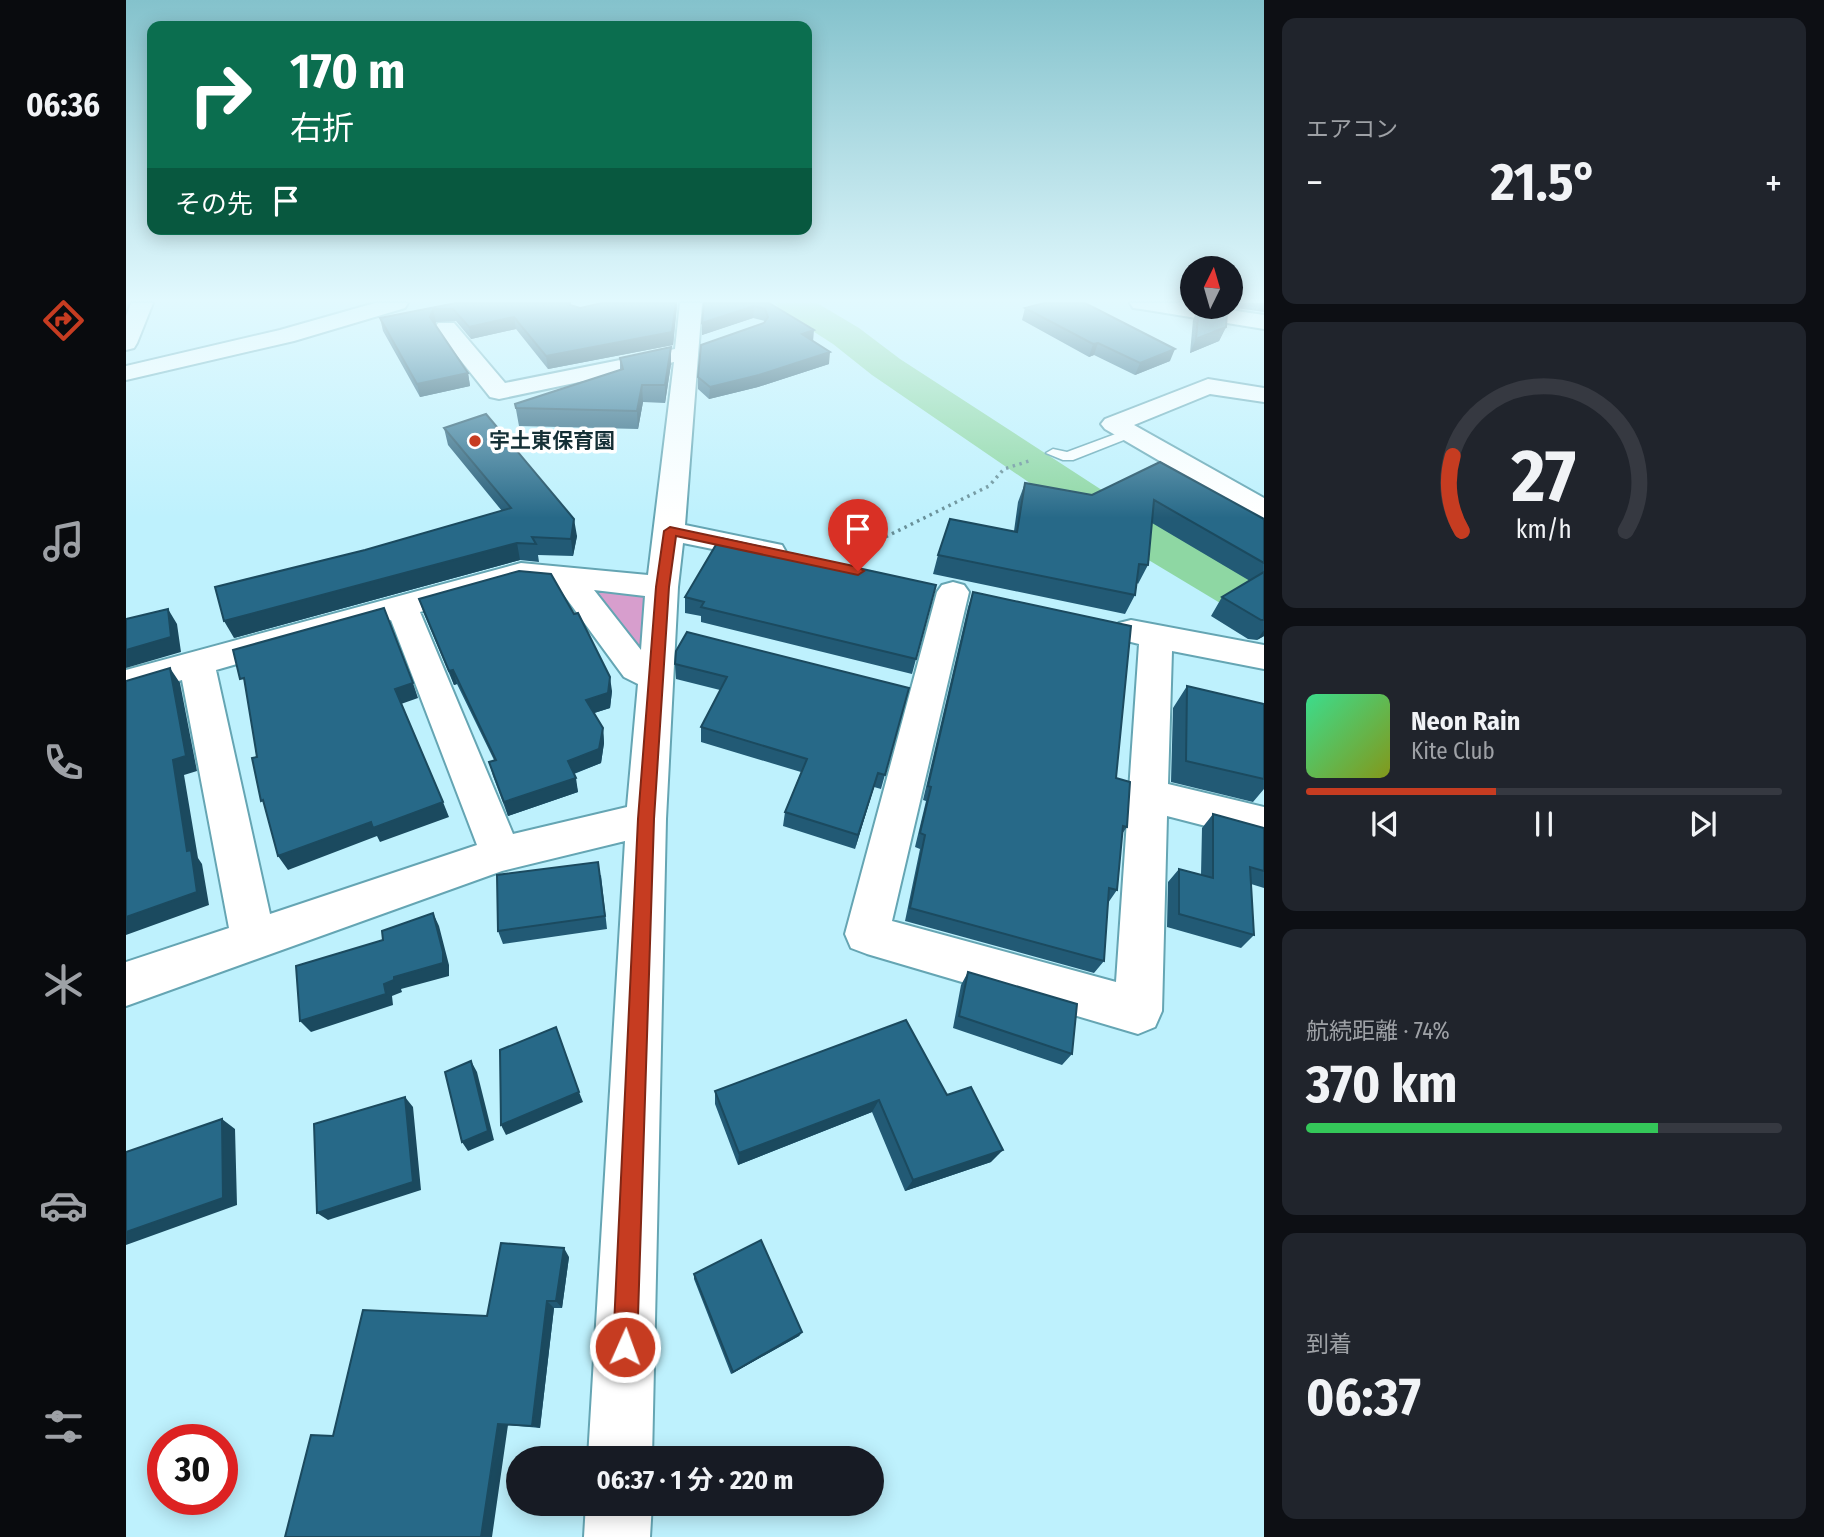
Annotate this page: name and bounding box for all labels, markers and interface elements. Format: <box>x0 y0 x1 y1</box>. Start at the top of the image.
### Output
text: 170 m <box>290 42 406 101</box>
icon: right <box>175 49 266 140</box>
text: 06:36 <box>26 86 100 124</box>
text: 右折 <box>290 109 354 147</box>
text: エアコン <box>1306 115 1398 143</box>
text: 21.5° <box>1490 151 1597 214</box>
text: − <box>1306 160 1323 206</box>
text: + <box>1765 160 1782 206</box>
icon: arrive <box>267 182 305 220</box>
text: その先 <box>175 189 253 220</box>
north arrow <box>1180 256 1242 318</box>
map controls <box>1180 256 1243 319</box>
icon: directions <box>39 296 88 345</box>
place label: 宇土東保育園 <box>489 428 615 454</box>
marker: 宇土東保育園 <box>467 433 483 449</box>
text: 27 <box>1511 433 1576 520</box>
pin <box>828 499 888 571</box>
icon: arrive <box>839 510 877 548</box>
text: km/h <box>1516 514 1572 544</box>
icon: music <box>39 517 88 566</box>
text: Neon Rain <box>1411 706 1520 737</box>
text: Kite Club <box>1411 737 1495 765</box>
icon: phone <box>39 738 88 787</box>
icon: previous <box>1366 805 1404 843</box>
icon: pause <box>1525 805 1563 843</box>
icon: next <box>1684 805 1722 843</box>
icon: climate <box>39 960 88 1009</box>
text: 航続距離 · 74% <box>1306 1017 1450 1045</box>
text: 370 km <box>1306 1053 1457 1116</box>
icon: car <box>39 1181 88 1230</box>
position arrow <box>588 1310 662 1384</box>
text: 到着 <box>1306 1330 1352 1358</box>
text: 06:37 <box>1306 1366 1421 1429</box>
icon: filters <box>39 1402 88 1451</box>
speed limit sign: 30 <box>147 1424 238 1515</box>
text: 06:37 · 1 分 · 220 m <box>597 1465 793 1496</box>

